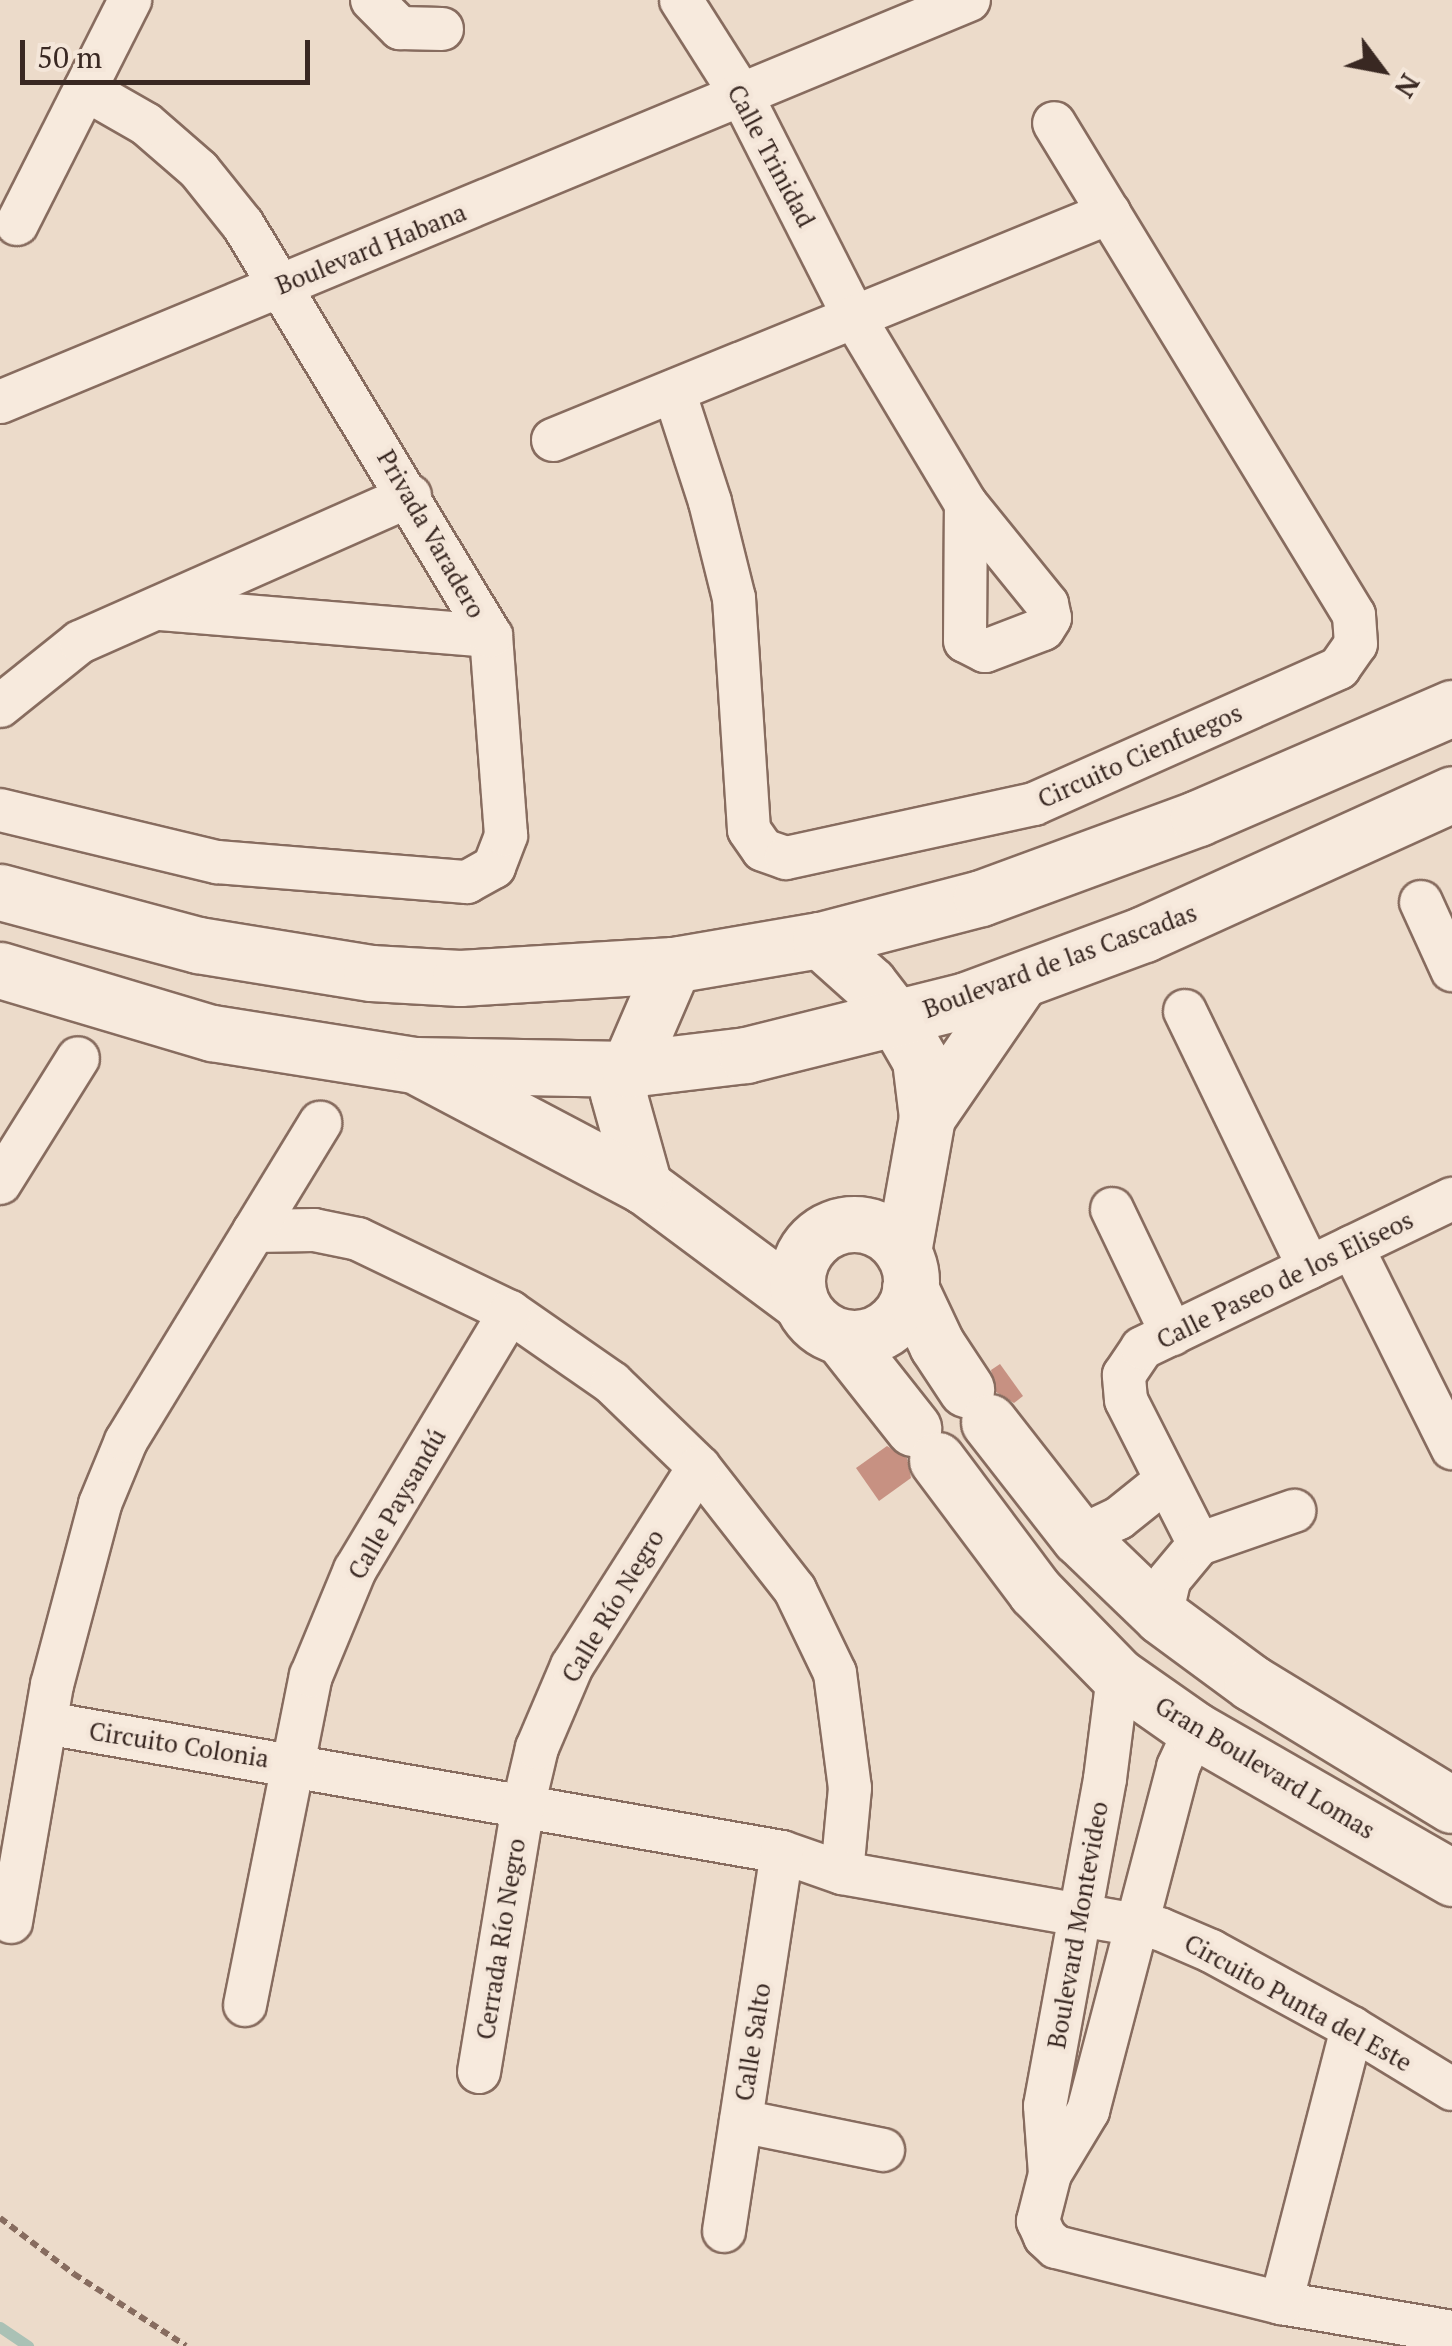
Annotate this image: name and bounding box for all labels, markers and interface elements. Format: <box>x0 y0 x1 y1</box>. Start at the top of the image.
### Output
scale bar <box>25 20 315 82</box>
north arrow <box>1332 20 1432 120</box>
text: 50 m <box>37 37 102 77</box>
text: N <box>1387 67 1429 105</box>
street label: Calle Trinidad <box>721 80 821 232</box>
street label: Boulevard Habana <box>271 197 471 301</box>
street label: Privada Varadero <box>371 444 491 624</box>
street label: Circuito Cienfuegos <box>1033 698 1247 814</box>
street label: Boulevard de las Cascadas <box>919 898 1201 1024</box>
street label: Calle Paseo de los Eliseos <box>1152 1205 1418 1355</box>
street label: Calle Paysandú <box>342 1423 452 1585</box>
street label: Calle Río Negro <box>556 1524 670 1688</box>
street label: Gran Boulevard Lomas <box>1150 1691 1380 1845</box>
street label: Circuito Colonia <box>87 1716 271 1774</box>
street label: Boulevard Montevideo <box>1041 1799 1115 2051</box>
street label: Cerrada Río Negro <box>470 1836 532 2042</box>
street label: Circuito Punta del Este <box>1179 1928 1417 2078</box>
street label: Calle Salto <box>729 1981 777 2103</box>

